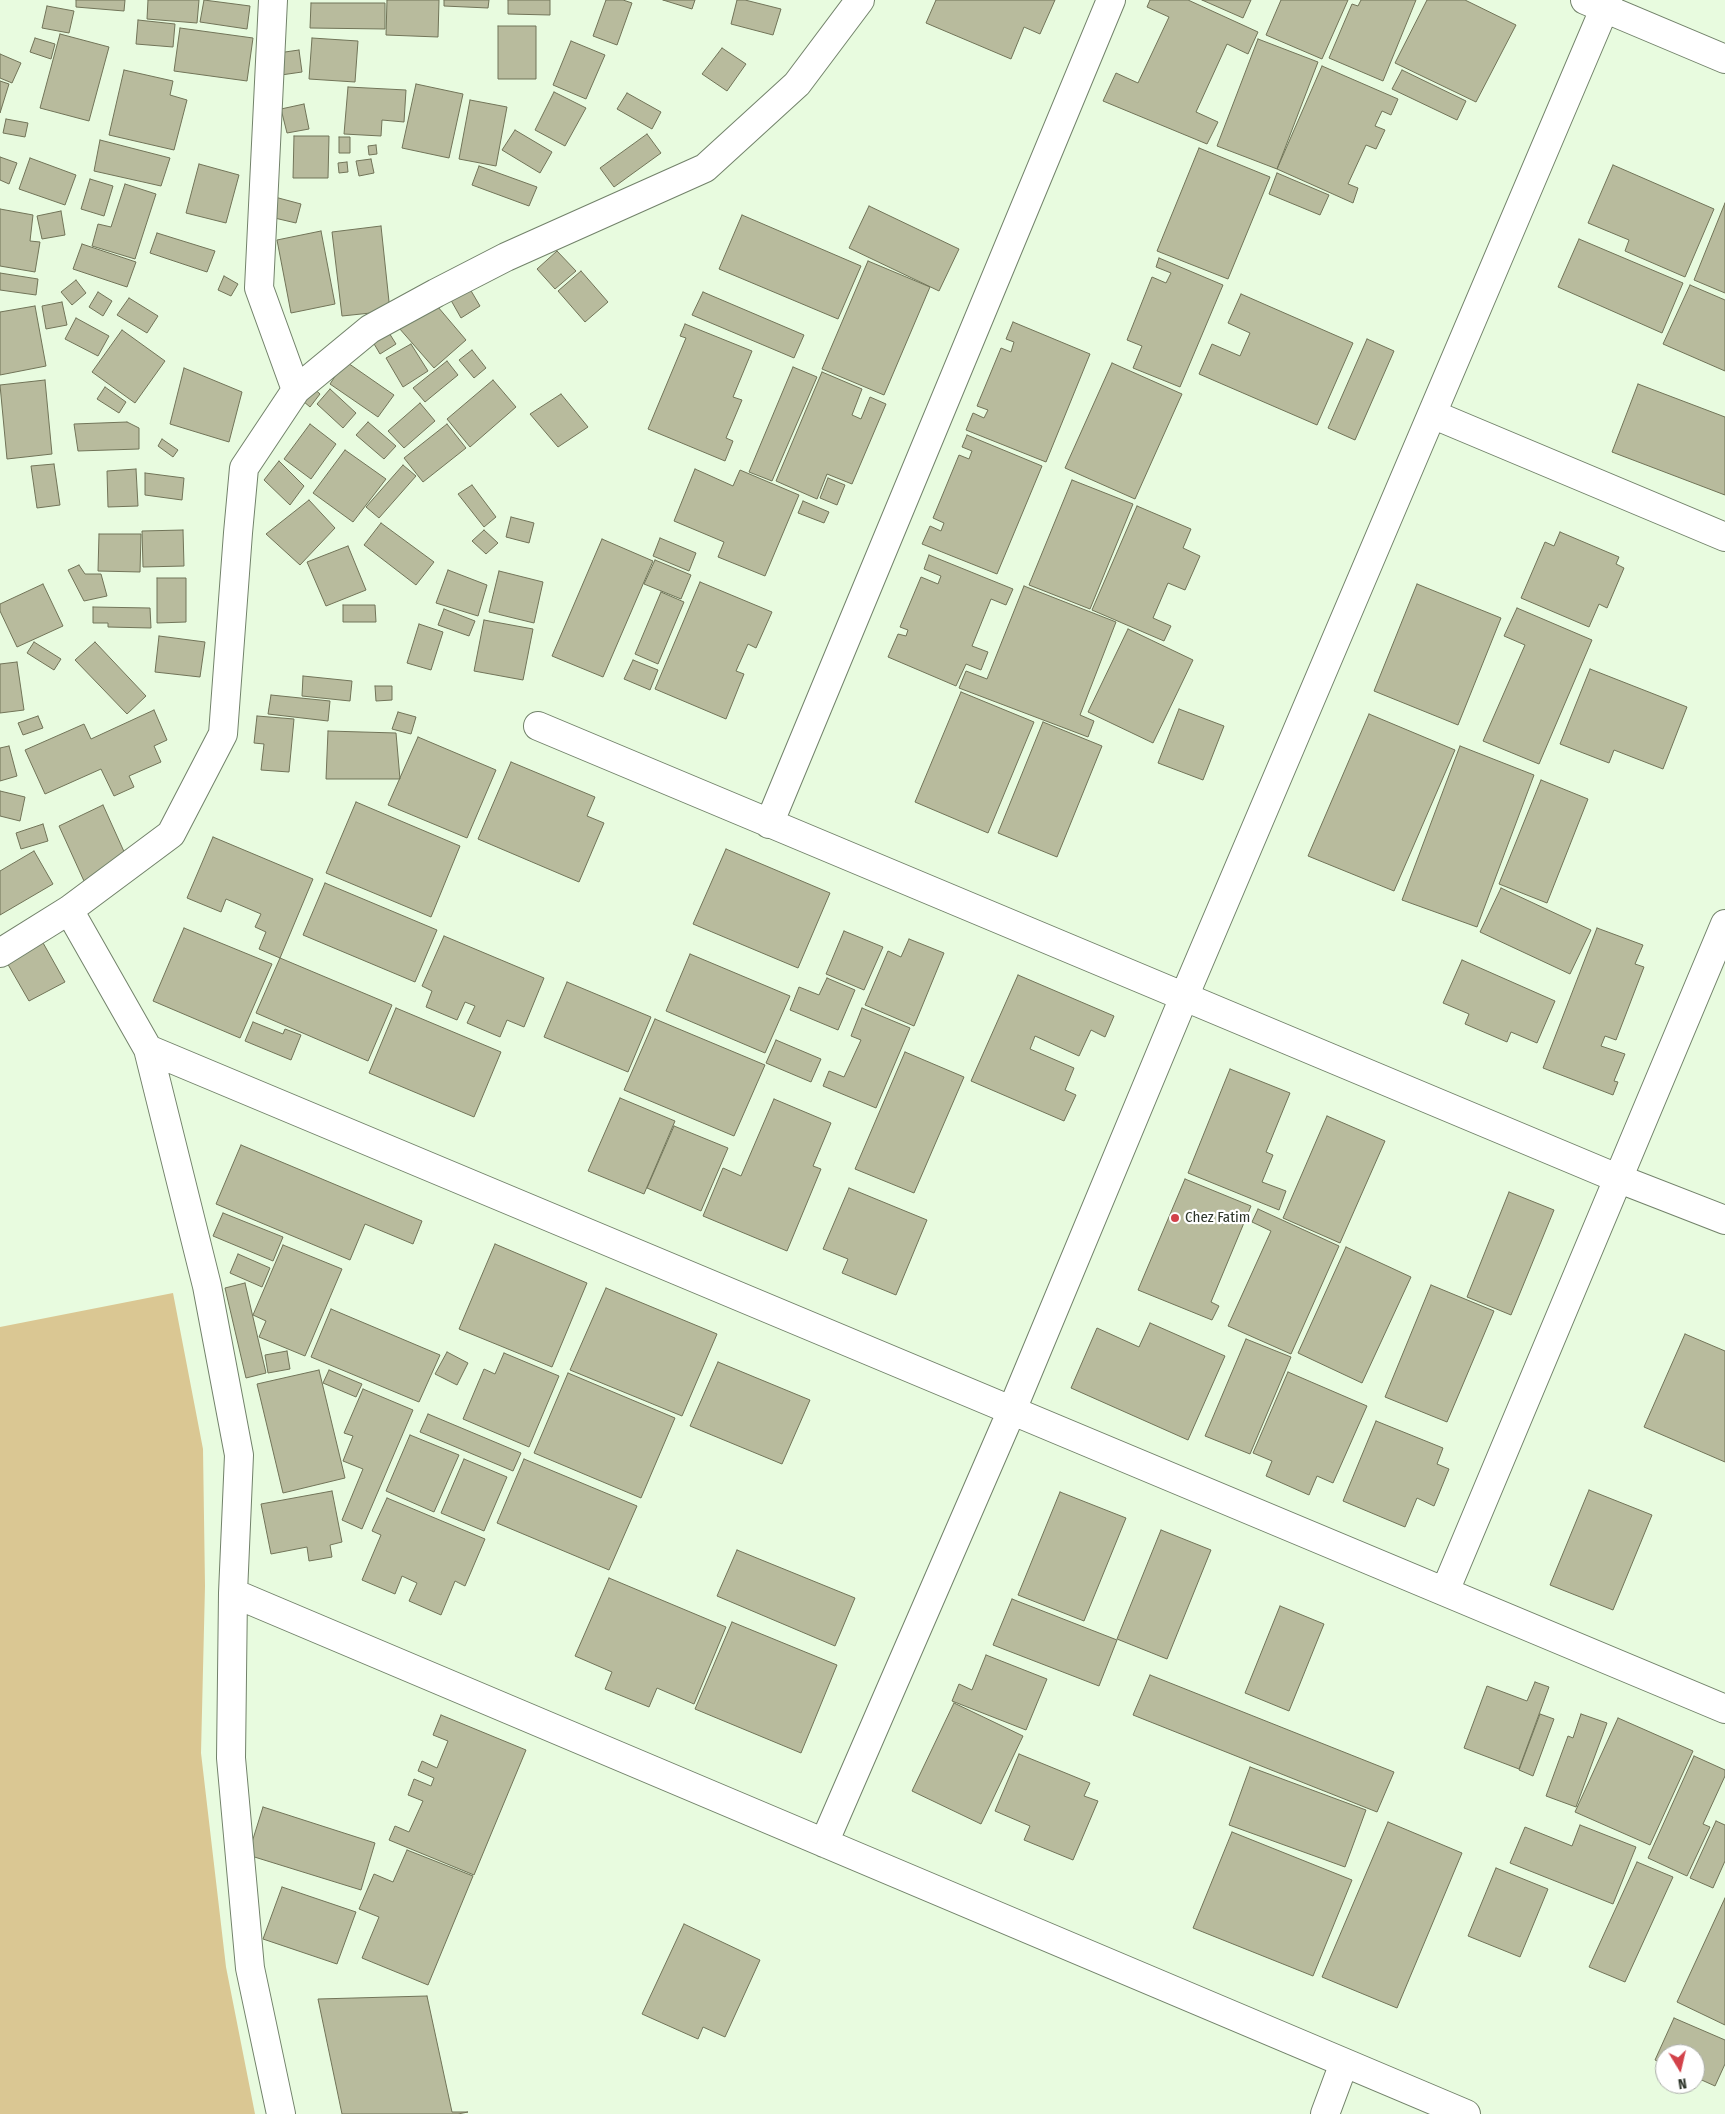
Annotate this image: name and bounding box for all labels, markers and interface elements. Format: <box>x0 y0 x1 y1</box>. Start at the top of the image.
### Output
place label: Chez Fatim <box>1185 1209 1250 1227</box>
marker: Chez Fatim <box>1169 1212 1181 1224</box>
north arrow <box>1655 2044 1705 2094</box>
text: N <box>1677 2074 1688 2092</box>

